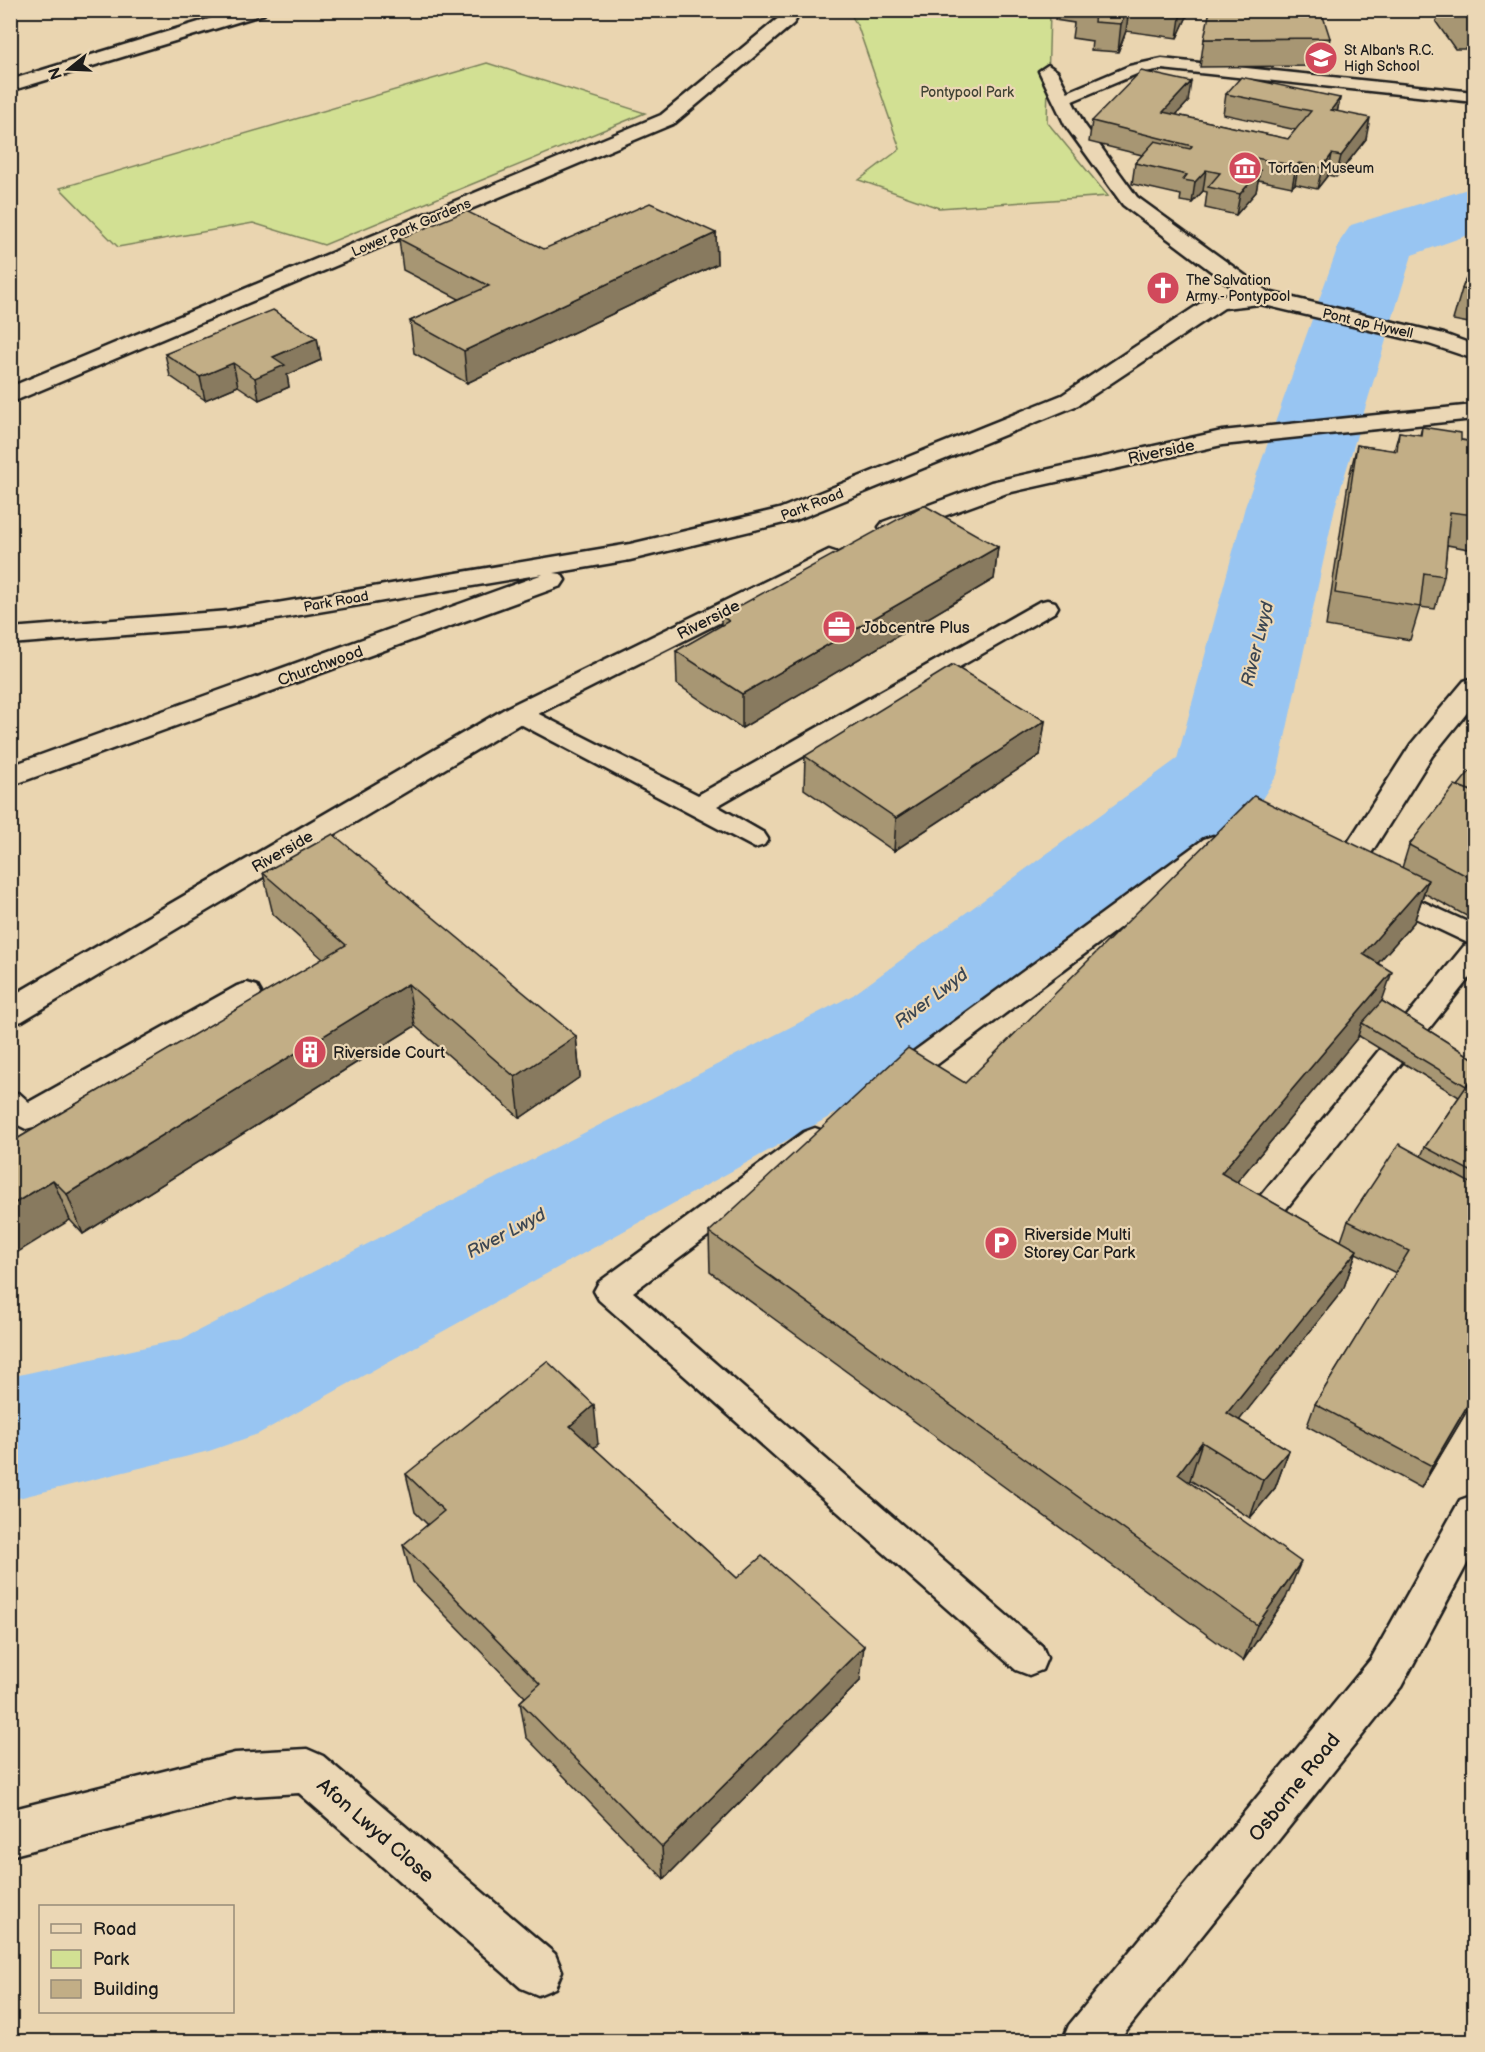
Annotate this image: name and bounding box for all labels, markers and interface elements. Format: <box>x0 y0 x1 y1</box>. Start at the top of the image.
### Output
north arrow <box>39 39 99 99</box>
school or university icon: St Alban's R.C. High School <box>1303 40 1339 76</box>
place label: St Alban's R.C. High School <box>1344 42 1434 75</box>
text: N <box>45 65 67 82</box>
park label: Pontypool Park <box>920 84 1014 101</box>
museum icon: Torfaen Museum <box>1227 150 1263 186</box>
place label: Torfaen Museum <box>1268 160 1374 177</box>
street label: Lower Park Gardens <box>349 195 474 260</box>
church icon: The Salvation Army - Pontypool <box>1145 270 1181 306</box>
place label: The Salvation Army - Pontypool <box>1186 272 1290 305</box>
street label: Pont ap Hywell <box>1321 305 1415 342</box>
street label: Riverside <box>1126 436 1197 469</box>
street label: Park Road <box>778 485 846 524</box>
street label: Park Road <box>302 587 370 616</box>
street label: Riverside <box>674 596 744 644</box>
water label: River Lwyd <box>1237 599 1278 688</box>
office icon: Jobcentre Plus <box>821 609 857 645</box>
place label: Jobcentre Plus <box>862 619 970 638</box>
street label: Churchwood <box>275 642 366 691</box>
street label: Riverside <box>249 827 317 877</box>
water label: River Lwyd <box>891 964 973 1033</box>
building icon: Riverside Court <box>292 1034 328 1070</box>
place label: Riverside Court <box>333 1044 445 1063</box>
water label: River Lwyd <box>463 1204 550 1263</box>
parking icon: Riverside Multi Storey Car Park <box>983 1225 1019 1261</box>
place label: Riverside Multi Storey Car Park <box>1024 1226 1135 1263</box>
street label: Osborne Road <box>1244 1729 1346 1846</box>
street label: Afon Lwyd Close <box>312 1773 439 1888</box>
legend <box>39 1905 234 2013</box>
text: Road <box>93 1919 137 1940</box>
text: Park <box>93 1949 129 1970</box>
text: Building <box>93 1979 159 2000</box>

